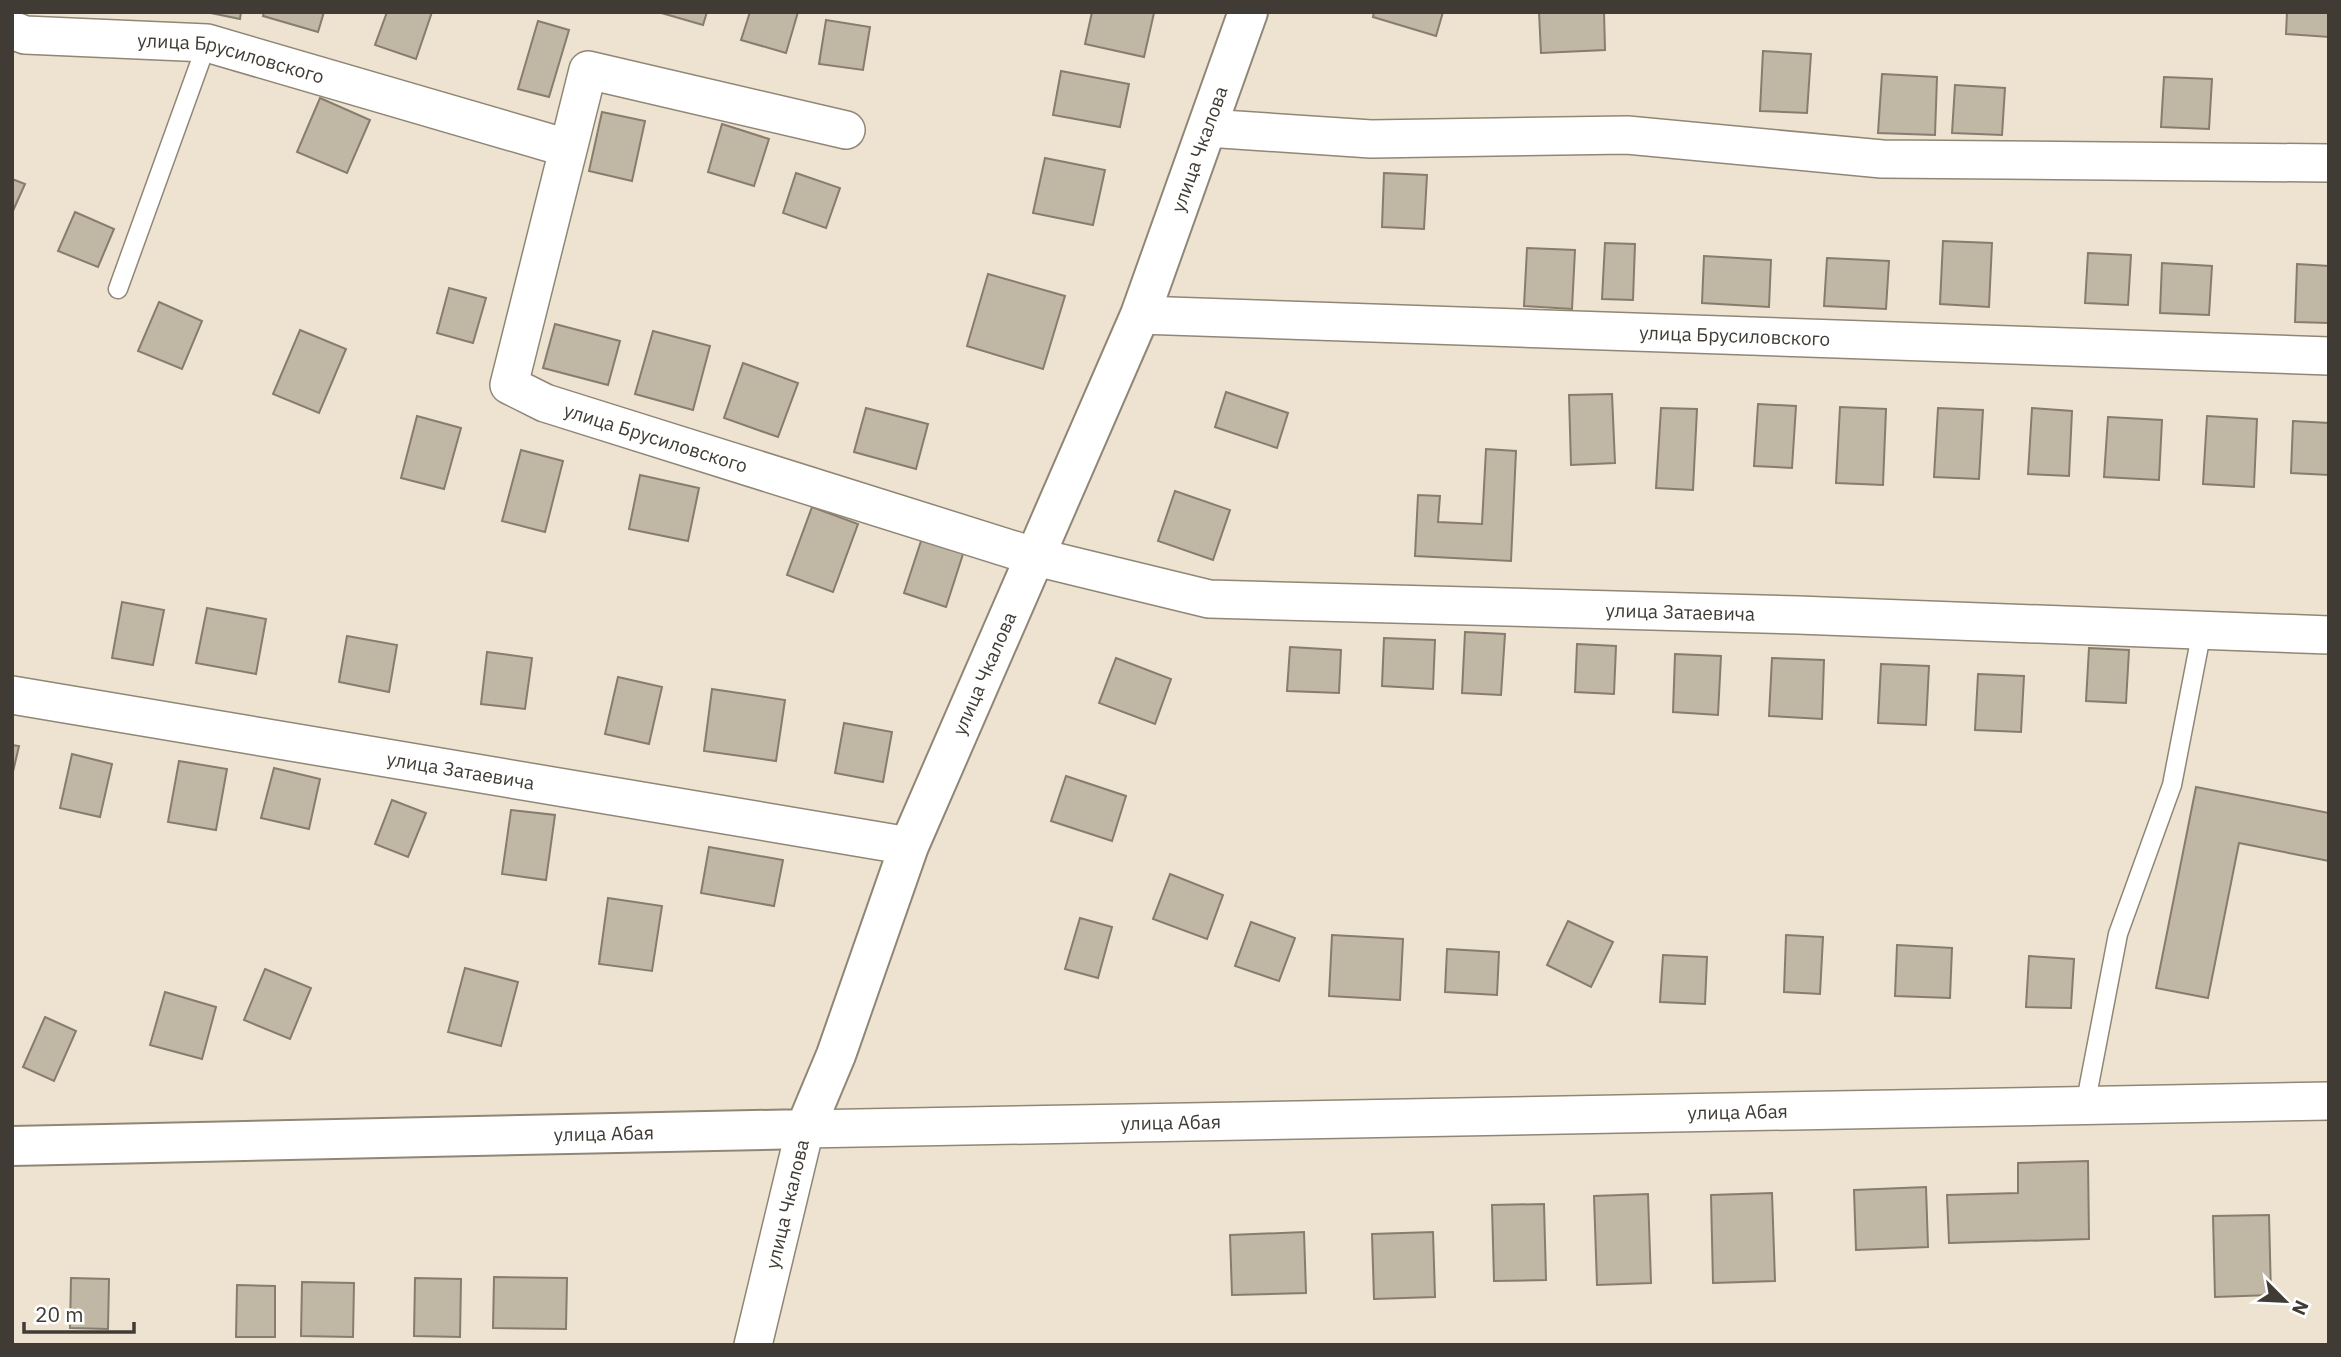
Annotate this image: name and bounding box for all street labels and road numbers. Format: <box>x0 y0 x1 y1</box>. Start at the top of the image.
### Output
street label: улица Брусиловского <box>137 28 327 89</box>
street label: улица Чкалова <box>1166 83 1233 215</box>
street label: улица Брусиловского <box>1639 320 1831 351</box>
street label: улица Брусиловского <box>561 398 751 478</box>
street label: улица Затаевича <box>1605 598 1756 626</box>
street label: улица Чкалова <box>947 608 1021 739</box>
street label: улица Затаевича <box>385 746 537 795</box>
street label: улица Абая <box>1687 1099 1788 1125</box>
street label: улица Абая <box>1120 1109 1221 1135</box>
street label: улица Абая <box>553 1120 654 1146</box>
street label: улица Чкалова <box>760 1137 814 1271</box>

